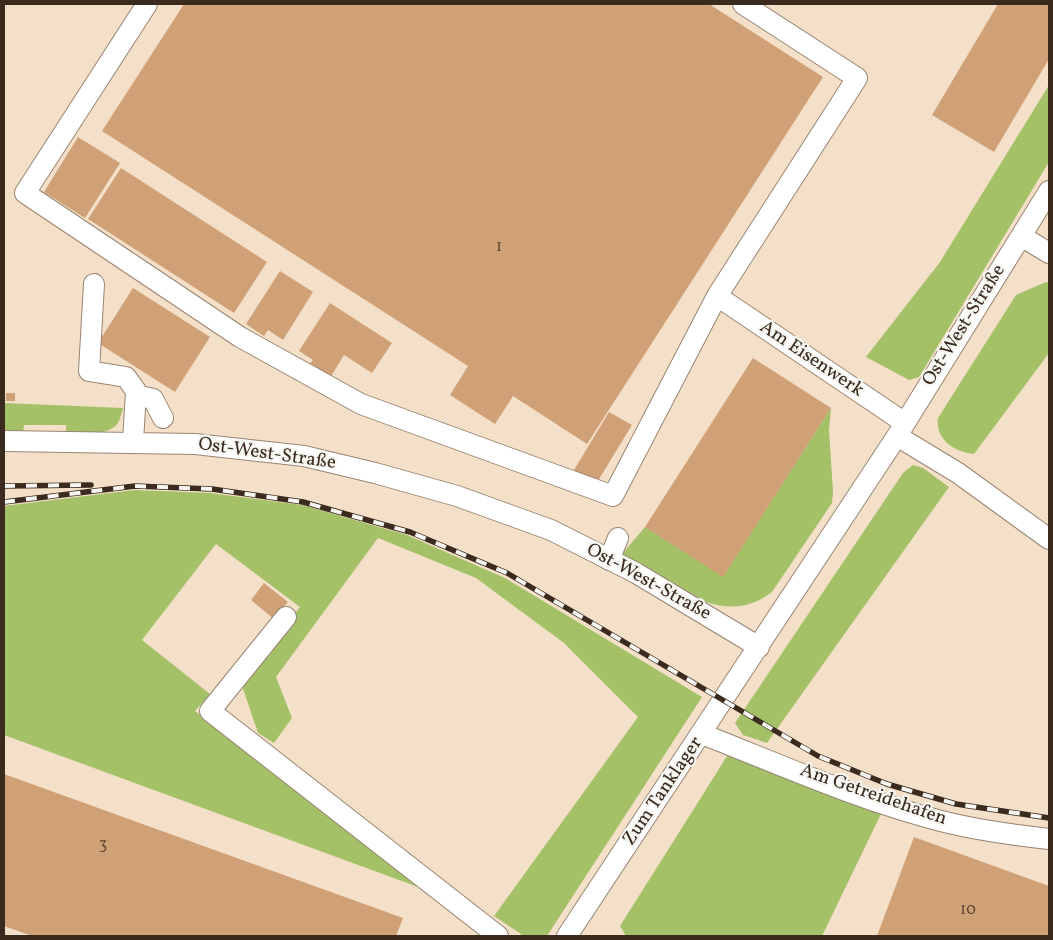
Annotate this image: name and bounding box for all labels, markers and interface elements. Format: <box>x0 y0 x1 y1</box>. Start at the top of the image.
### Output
house number: 1 <box>496 238 502 258</box>
street label: Ost-West-Straße <box>919 261 1011 391</box>
street label: Am Eisenwerk <box>755 317 867 403</box>
street label: Ost-West-Straße <box>197 434 337 476</box>
street label: Ost-West-Straße <box>582 539 714 627</box>
street label: Zum Tanklager <box>619 733 709 851</box>
street label: Am Getreidehafen <box>797 760 949 832</box>
house number: 3 <box>99 836 107 856</box>
house number: 10 <box>960 901 976 921</box>

